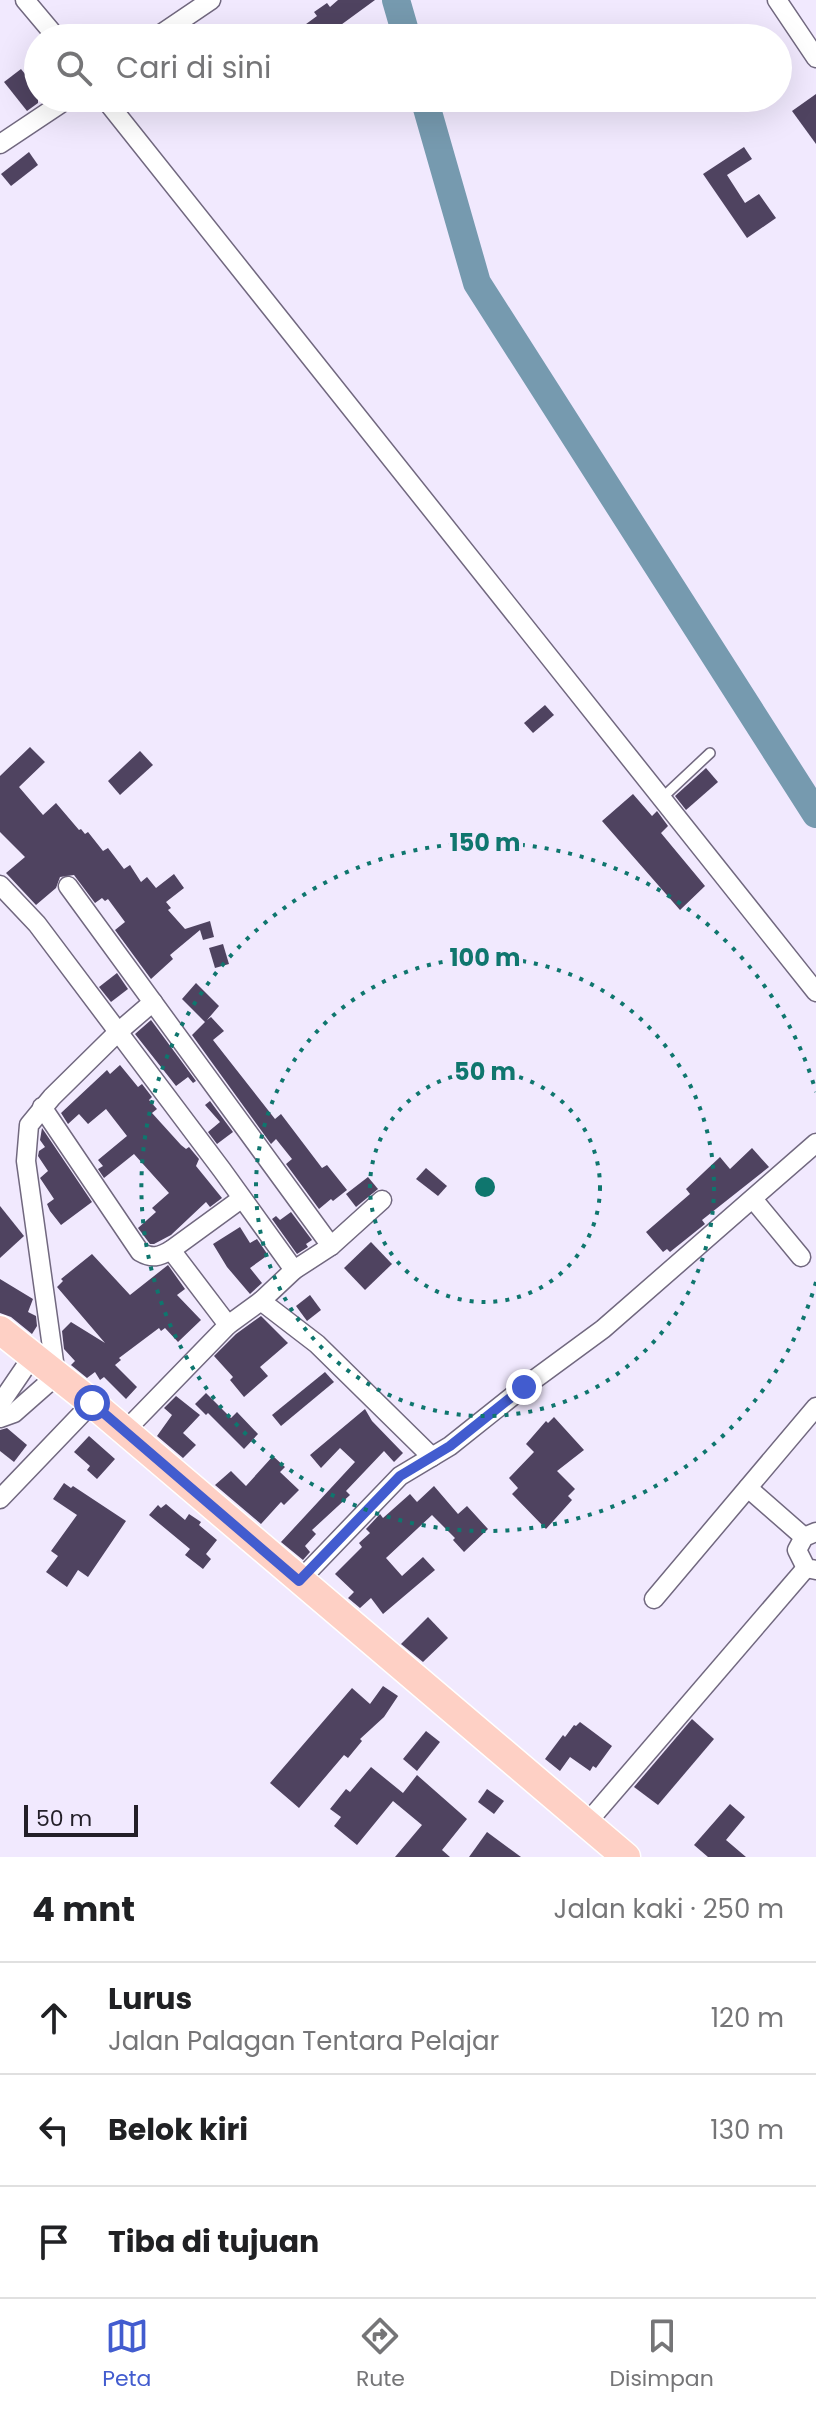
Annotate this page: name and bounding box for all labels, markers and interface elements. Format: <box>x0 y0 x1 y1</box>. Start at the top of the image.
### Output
search box <box>24 24 792 112</box>
icon: search <box>52 46 96 90</box>
text: Cari di sini <box>116 46 271 89</box>
text: 150 m <box>450 826 520 859</box>
text: 100 m <box>450 941 520 974</box>
text: 50 m <box>454 1055 516 1088</box>
centre of rings <box>471 1173 499 1201</box>
route end <box>506 1369 542 1405</box>
route start <box>74 1385 110 1421</box>
scale bar <box>24 1801 138 1837</box>
text: 50 m <box>36 1803 92 1834</box>
text: 4 mnt <box>32 1885 135 1933</box>
text: Jalan kaki · 250 m <box>554 1891 784 1927</box>
text: Lurus <box>108 1977 192 2020</box>
icon: ahead <box>32 1996 76 2040</box>
text: 120 m <box>711 2000 784 2036</box>
text: Jalan Palagan Tentara Pelajar <box>108 2023 499 2059</box>
icon: left <box>32 2108 76 2152</box>
text: Belok kiri <box>108 2108 248 2151</box>
text: 130 m <box>710 2112 784 2148</box>
icon: arrive <box>32 2220 76 2264</box>
text: Tiba di tujuan <box>108 2220 319 2263</box>
tab: Peta <box>102 2314 151 2395</box>
tab: Rute <box>356 2314 405 2395</box>
tab: Disimpan <box>609 2314 714 2395</box>

